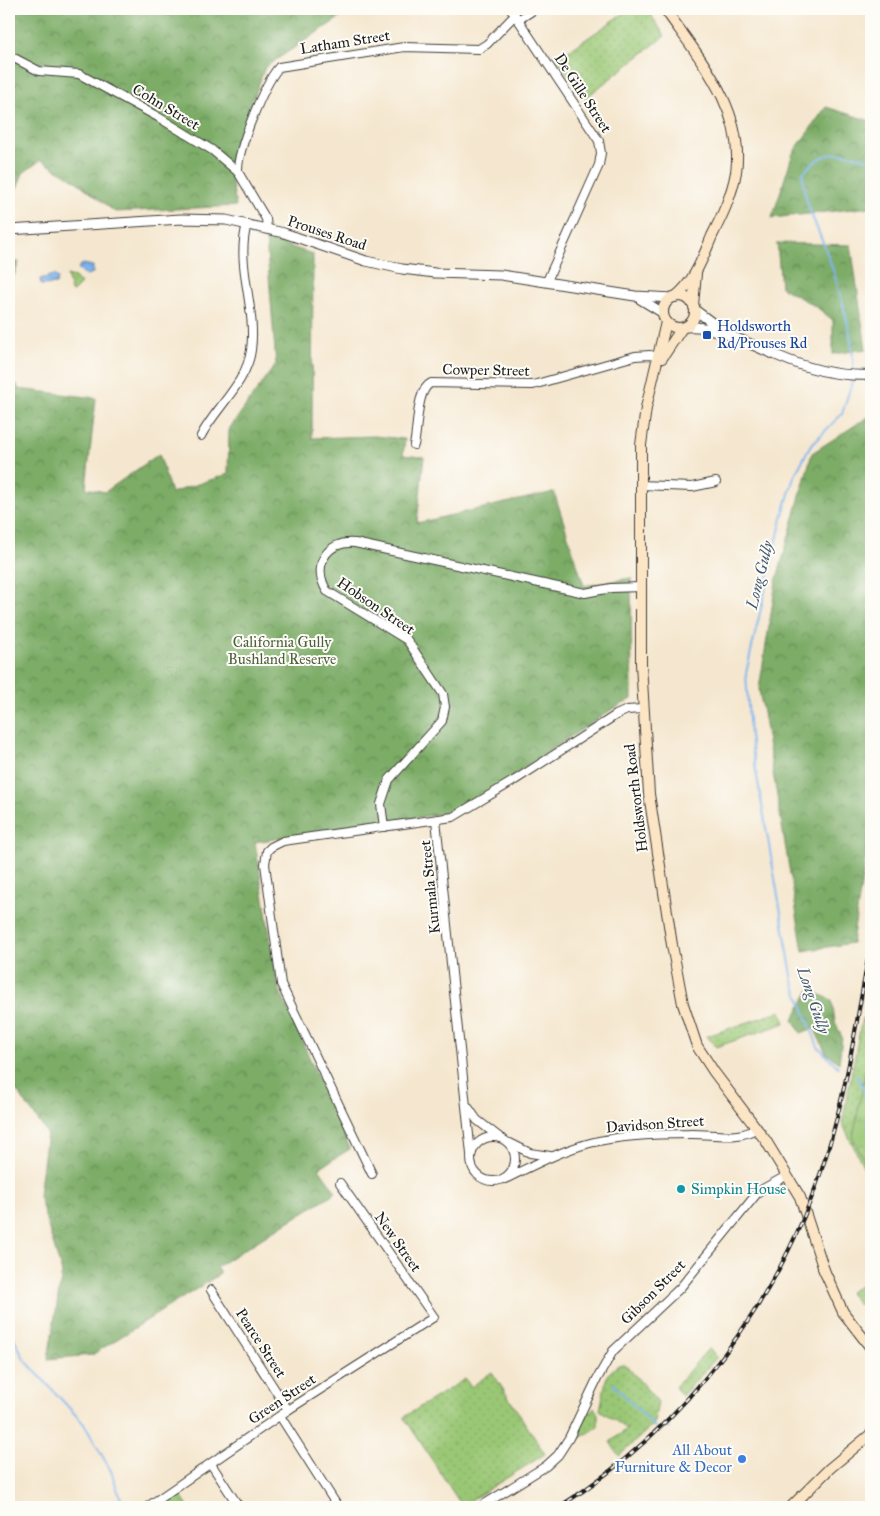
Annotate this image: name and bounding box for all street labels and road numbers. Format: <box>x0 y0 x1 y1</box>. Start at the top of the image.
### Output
street label: Latham Street <box>299 26 392 58</box>
street label: De Gille Street <box>551 50 616 137</box>
street label: Cohn Street <box>129 80 203 134</box>
street label: Prouses Road <box>285 212 369 254</box>
street label: Cowper Street <box>442 360 531 380</box>
street label: Hobson Street <box>334 574 419 639</box>
street label: Holdsworth Road <box>620 742 652 853</box>
street label: Kurmala Street <box>416 839 444 935</box>
street label: Davidson Street <box>605 1112 706 1136</box>
street label: New Street <box>371 1209 426 1276</box>
street label: Gibson Street <box>617 1255 690 1328</box>
street label: Pearce Street <box>232 1305 291 1382</box>
street label: Green Street <box>245 1369 320 1428</box>

